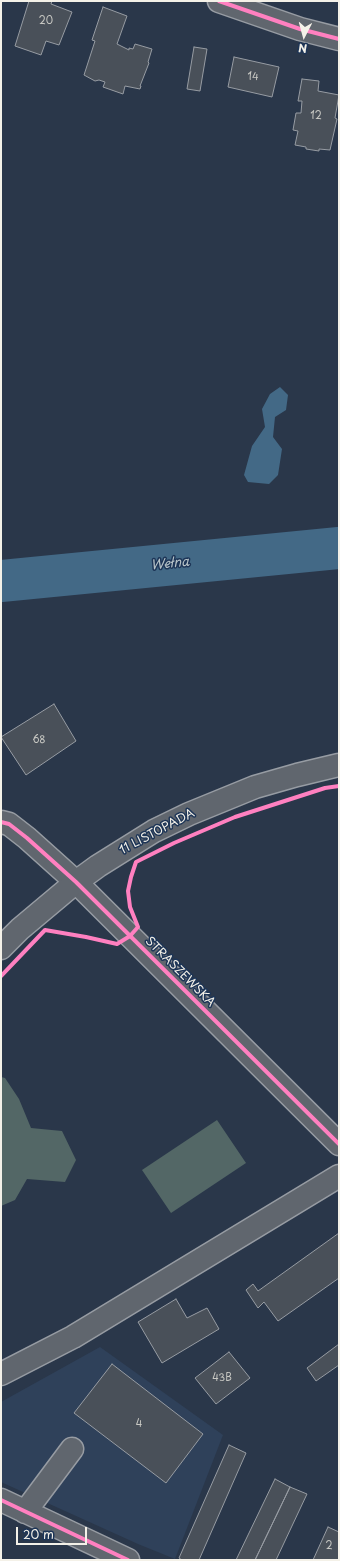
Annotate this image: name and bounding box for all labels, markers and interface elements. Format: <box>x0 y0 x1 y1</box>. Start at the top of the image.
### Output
house number: 20 <box>39 15 53 27</box>
north arrow <box>284 16 324 56</box>
text: N <box>297 40 308 57</box>
house number: 14 <box>247 71 259 83</box>
house number: 12 <box>310 110 322 122</box>
water label: Wełna <box>150 554 190 574</box>
house number: 68 <box>32 734 46 746</box>
street label: 11 LISTOPADA <box>117 806 197 858</box>
street label: STRASZEWSKA <box>142 934 218 1010</box>
house number: 43B <box>212 1372 232 1384</box>
house number: 4 <box>136 1418 142 1430</box>
scale bar <box>18 1519 89 1545</box>
text: 20 m <box>23 1525 54 1543</box>
house number: 2 <box>325 1540 333 1552</box>

